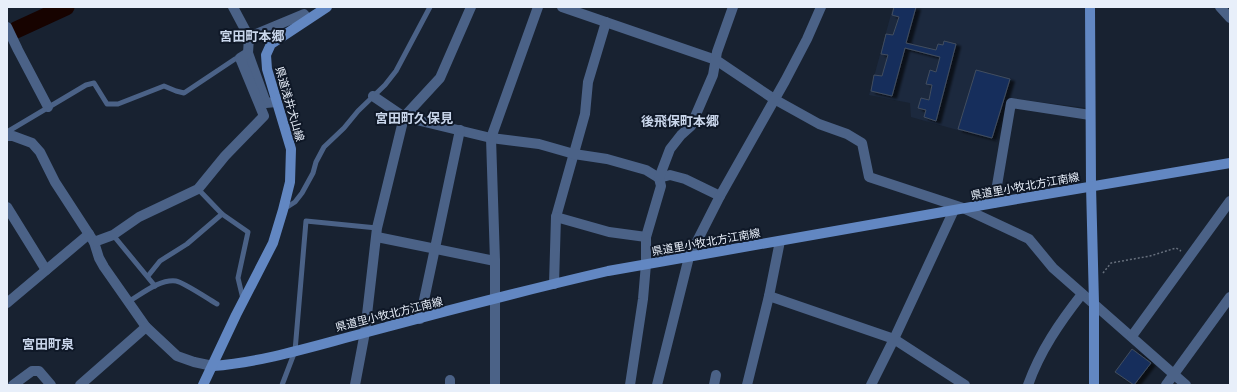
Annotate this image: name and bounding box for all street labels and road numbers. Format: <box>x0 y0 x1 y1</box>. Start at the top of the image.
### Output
street label: 県道浅井犬山線 <box>273 65 306 143</box>
street label: 県道里小牧北方江南線 <box>970 171 1080 202</box>
street label: 県道里小牧北方江南線 <box>651 227 761 258</box>
street label: 県道里小牧北方江南線 <box>334 295 444 334</box>

